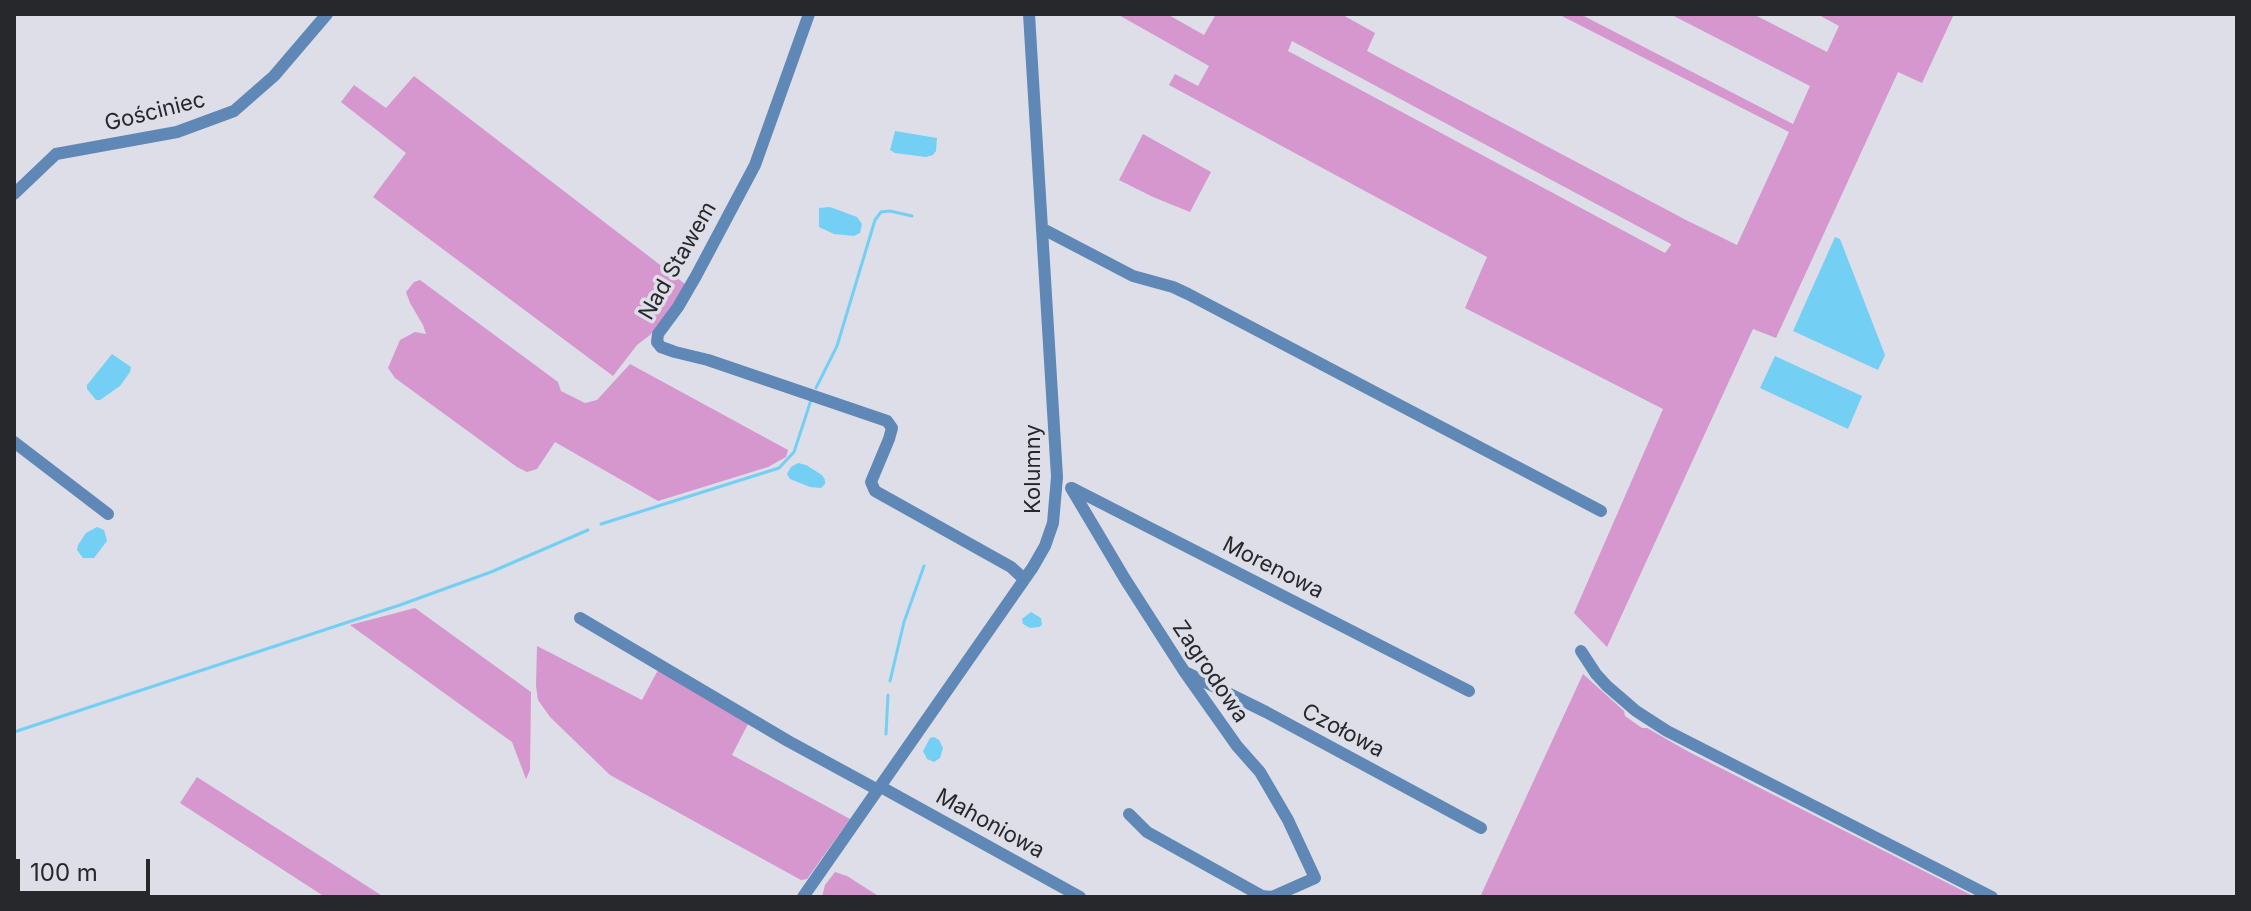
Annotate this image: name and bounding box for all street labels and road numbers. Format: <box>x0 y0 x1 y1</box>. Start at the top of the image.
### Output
street label: Gościniec <box>102 87 208 137</box>
street label: Nad Stawem <box>634 197 722 325</box>
street label: Kolumny <box>1020 424 1046 514</box>
street label: Morenowa <box>1218 531 1328 605</box>
street label: Zagrodowa <box>1166 616 1254 728</box>
street label: Czołowa <box>1297 698 1389 764</box>
street label: Mahoniowa <box>931 783 1049 865</box>

